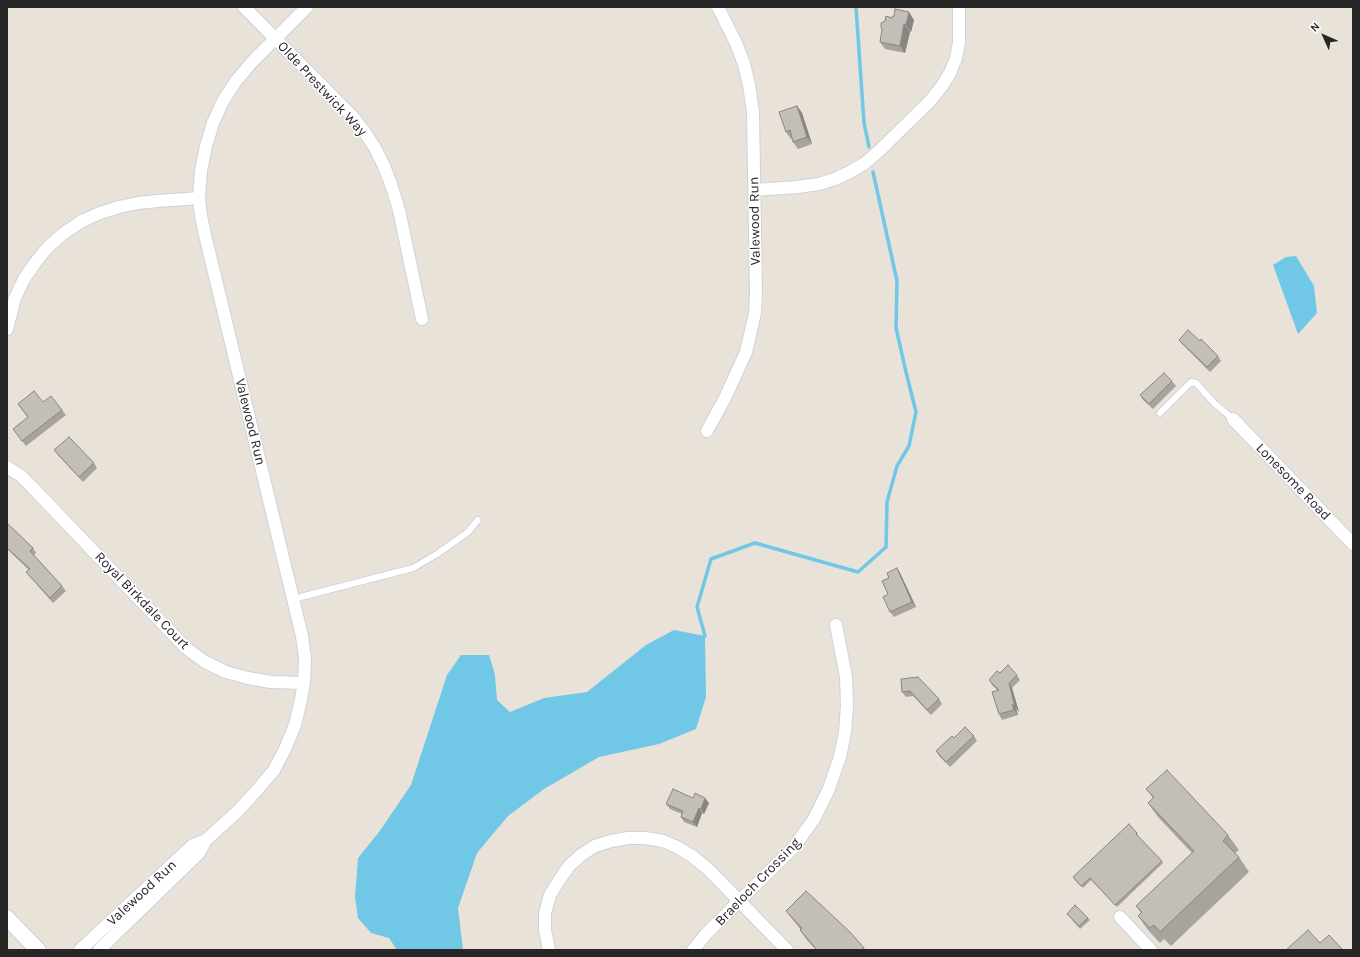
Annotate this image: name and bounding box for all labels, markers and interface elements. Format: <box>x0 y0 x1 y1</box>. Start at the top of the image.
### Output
north arrow <box>1304 16 1344 56</box>
text: N <box>1308 20 1323 35</box>
street label: Olde Prestwick Way <box>274 38 370 140</box>
street label: Valewood Run <box>746 176 764 266</box>
street label: Valewood Run <box>231 377 269 467</box>
street label: Lonesome Road <box>1252 440 1334 524</box>
street label: Royal Birkdale Court <box>91 549 193 653</box>
street label: Braeloch Crossing <box>712 835 804 929</box>
street label: Valewood Run <box>104 857 180 929</box>

